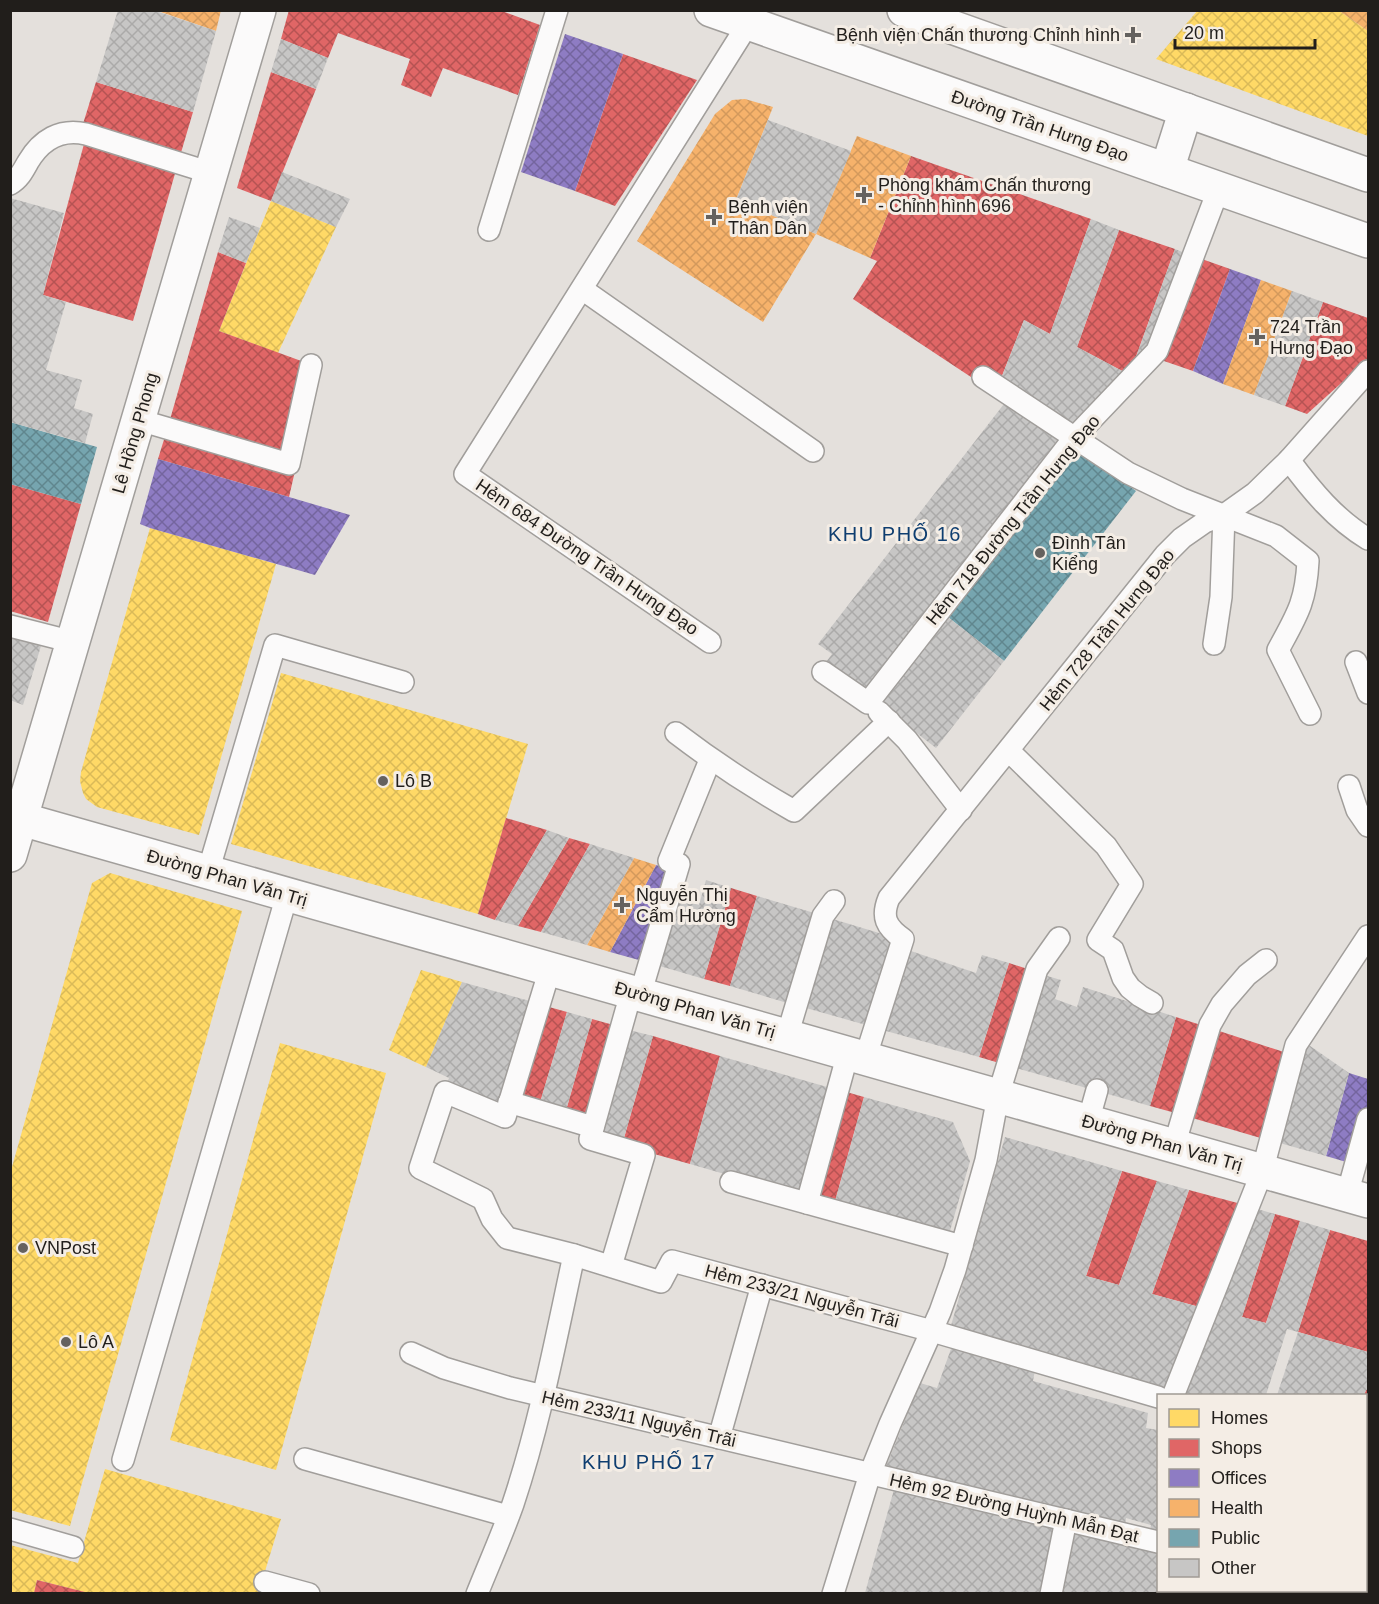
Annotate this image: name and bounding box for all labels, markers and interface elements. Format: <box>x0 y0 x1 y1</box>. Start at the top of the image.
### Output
scale bar <box>1175 12 1314 50</box>
text: 20 m <box>1184 23 1224 43</box>
place label: Bệnh viện Chấn thương Chỉnh hình <box>836 25 1120 45</box>
marker: Bệnh viện Chấn thương Chỉnh hình <box>1124 26 1142 44</box>
street label: Đường Trần Hưng Đạo <box>949 86 1131 166</box>
place label: Phòng khám Chấn thương - Chỉnh hình 696 <box>878 175 1091 216</box>
marker: Phòng khám Chấn thương - Chỉnh hình 696 <box>855 186 873 204</box>
place label: Bệnh viện Thân Dân <box>728 197 808 238</box>
marker: Bệnh viện Thân Dân <box>705 208 723 226</box>
place label: 724 Trần Hưng Đạo <box>1270 317 1353 358</box>
marker: 724 Trần Hưng Đạo <box>1248 328 1266 346</box>
street label: Lê Hồng Phong <box>108 370 162 496</box>
street label: Hẻm 718 Đường Trần Hưng Đạo <box>922 411 1104 629</box>
street label: Hẻm 684 Đường Trần Hưng Đạo <box>472 475 702 639</box>
district label: KHU PHỐ 16 <box>828 522 962 545</box>
place label: Đình Tân Kiểng <box>1052 533 1126 574</box>
street label: Hẻm 728 Trần Hưng Đạo <box>1036 545 1178 715</box>
marker: Đình Tân Kiểng <box>1033 546 1047 560</box>
place label: Lô B <box>395 771 432 791</box>
marker: Lô B <box>376 774 390 788</box>
street label: Đường Phan Văn Trị <box>144 846 310 910</box>
place label: Nguyễn Thị Cẩm Hường <box>636 884 736 926</box>
marker: Nguyễn Thị Cẩm Hường <box>613 896 631 914</box>
street label: Đường Phan Văn Trị <box>612 978 778 1042</box>
street label: Đường Phan Văn Trị <box>1079 1111 1245 1175</box>
place label: VNPost <box>35 1238 96 1258</box>
marker: VNPost <box>16 1241 30 1255</box>
street label: Hẻm 233/21 Nguyễn Trãi <box>703 1259 901 1332</box>
place label: Lô A <box>78 1332 114 1352</box>
marker: Lô A <box>59 1335 73 1349</box>
street label: Hẻm 233/11 Nguyễn Trãi <box>540 1386 738 1451</box>
legend <box>1157 1394 1367 1592</box>
text: Homes <box>1211 1408 1268 1428</box>
text: Shops <box>1211 1438 1262 1458</box>
district label: KHU PHỐ 17 <box>582 1450 716 1473</box>
text: Offices <box>1211 1468 1267 1488</box>
street label: Hẻm 92 Đường Huỳnh Mẫn Đạt <box>888 1469 1141 1546</box>
text: Health <box>1211 1498 1263 1518</box>
text: Public <box>1211 1528 1260 1548</box>
text: Other <box>1211 1558 1256 1578</box>

